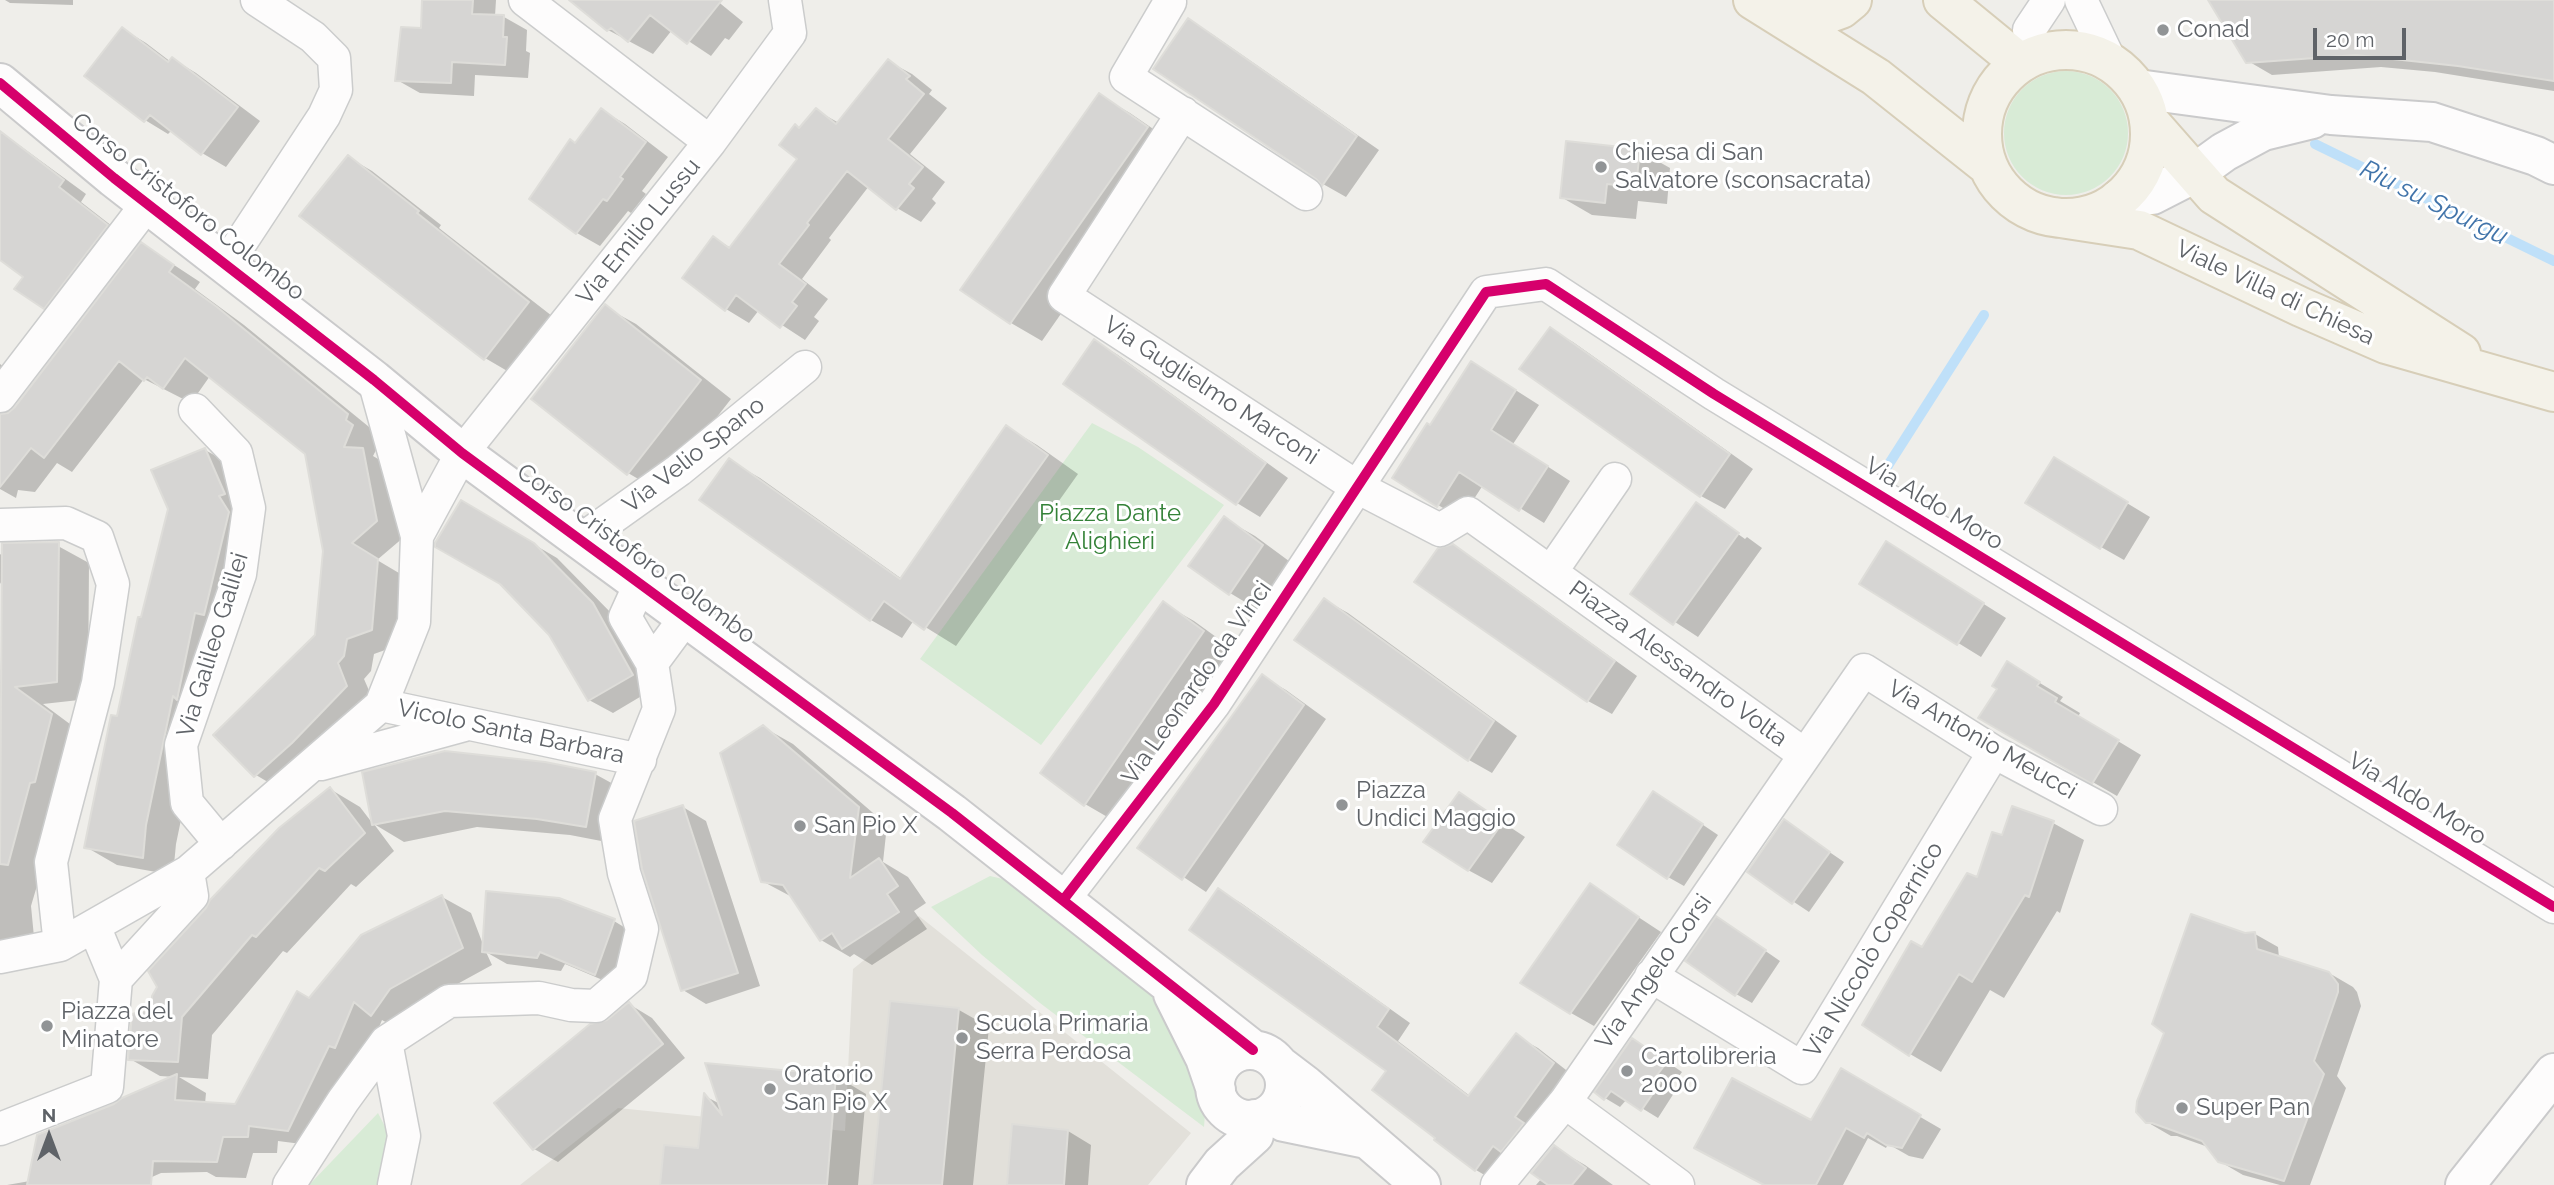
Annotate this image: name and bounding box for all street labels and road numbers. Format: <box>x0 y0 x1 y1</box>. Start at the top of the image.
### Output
street label: Corso Cristoforo Colombo <box>66 107 310 307</box>
street label: Via Emilio Lussu <box>571 153 707 311</box>
street label: Viale Villa di Chiesa <box>2171 234 2379 352</box>
street label: Via Guglielmo Marconi <box>1098 311 1324 471</box>
street label: Via Velio Spano <box>617 391 771 519</box>
street label: Via Aldo Moro <box>1860 451 2008 557</box>
street label: Corso Cristoforo Colombo <box>511 458 761 650</box>
street label: Via Galileo Galilei <box>171 549 255 741</box>
street label: Piazza Alessandro Volta <box>1563 575 1793 753</box>
street label: Via Leonardo da Vinci <box>1116 576 1278 790</box>
street label: Via Antonio Meucci <box>1882 674 2082 806</box>
street label: Vicolo Santa Barbara <box>395 694 627 770</box>
street label: Via Aldo Moro <box>2343 746 2491 852</box>
street label: Via Niccolò Copernico <box>1798 837 1950 1063</box>
street label: Via Angelo Corsi <box>1590 889 1718 1055</box>

